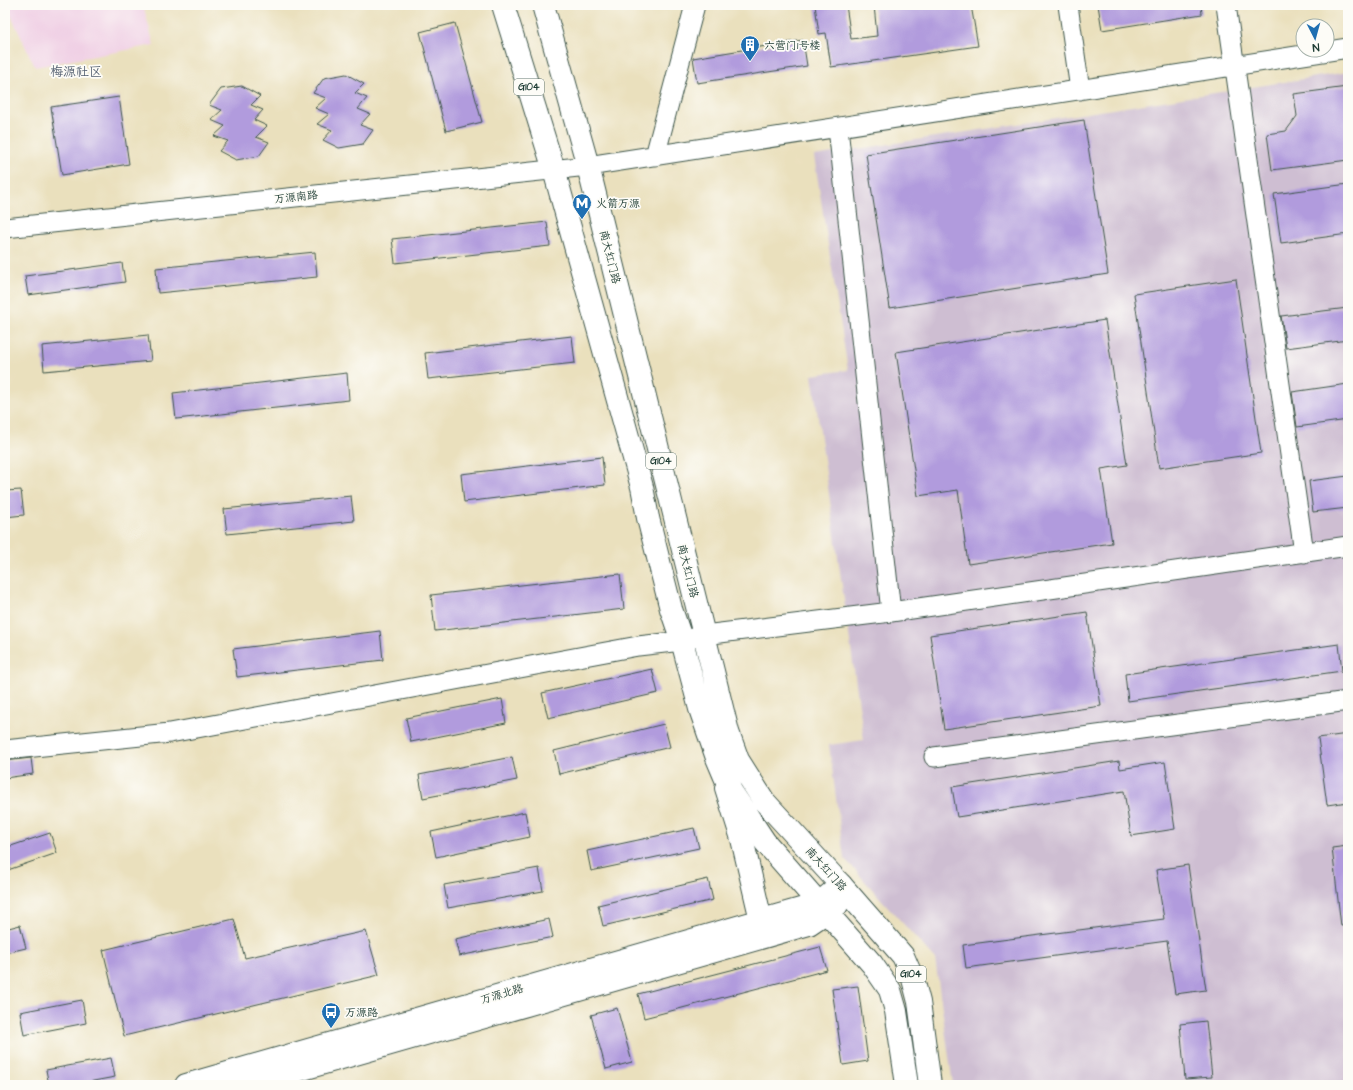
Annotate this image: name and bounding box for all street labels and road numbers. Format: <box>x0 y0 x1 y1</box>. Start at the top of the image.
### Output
road number: G104 <box>514 79 544 95</box>
street label: 万源南路 <box>273 187 319 207</box>
street label: 南大红门路 <box>596 229 624 285</box>
road number: G104 <box>646 453 676 469</box>
street label: 南大红门路 <box>674 543 702 599</box>
street label: 南大红门路 <box>802 844 850 894</box>
road number: G104 <box>896 966 926 982</box>
street label: 万源北路 <box>479 981 525 1007</box>

